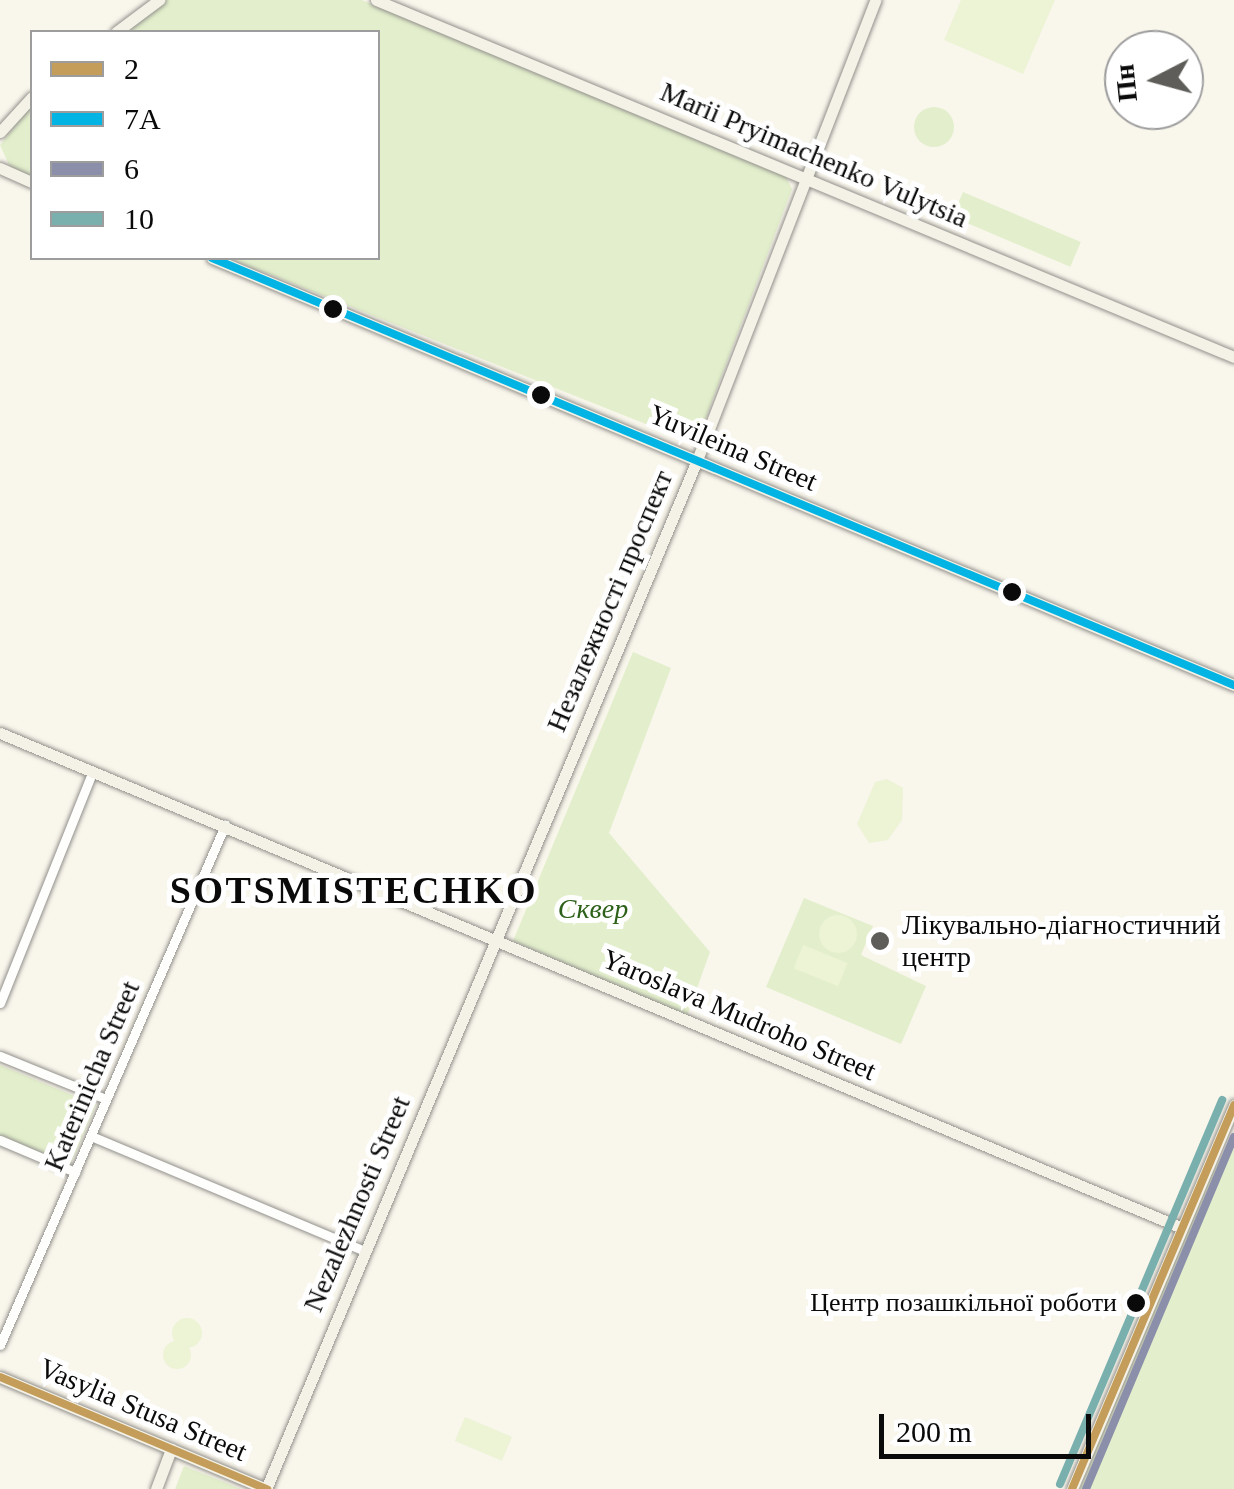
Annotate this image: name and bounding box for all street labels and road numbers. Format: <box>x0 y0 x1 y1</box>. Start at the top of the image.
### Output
street label: Marii Pryimachenko Vulytsia <box>655 75 973 235</box>
street label: Yuvileina Street <box>644 397 822 499</box>
street label: Незалежності проспект <box>540 465 680 737</box>
street label: Yaroslava Mudroho Street <box>597 942 881 1088</box>
street label: Katerinicha Street <box>37 976 147 1176</box>
street label: Nezalezhnosti Street <box>296 1091 418 1317</box>
street label: Vasylia Stusa Street <box>34 1351 252 1469</box>

